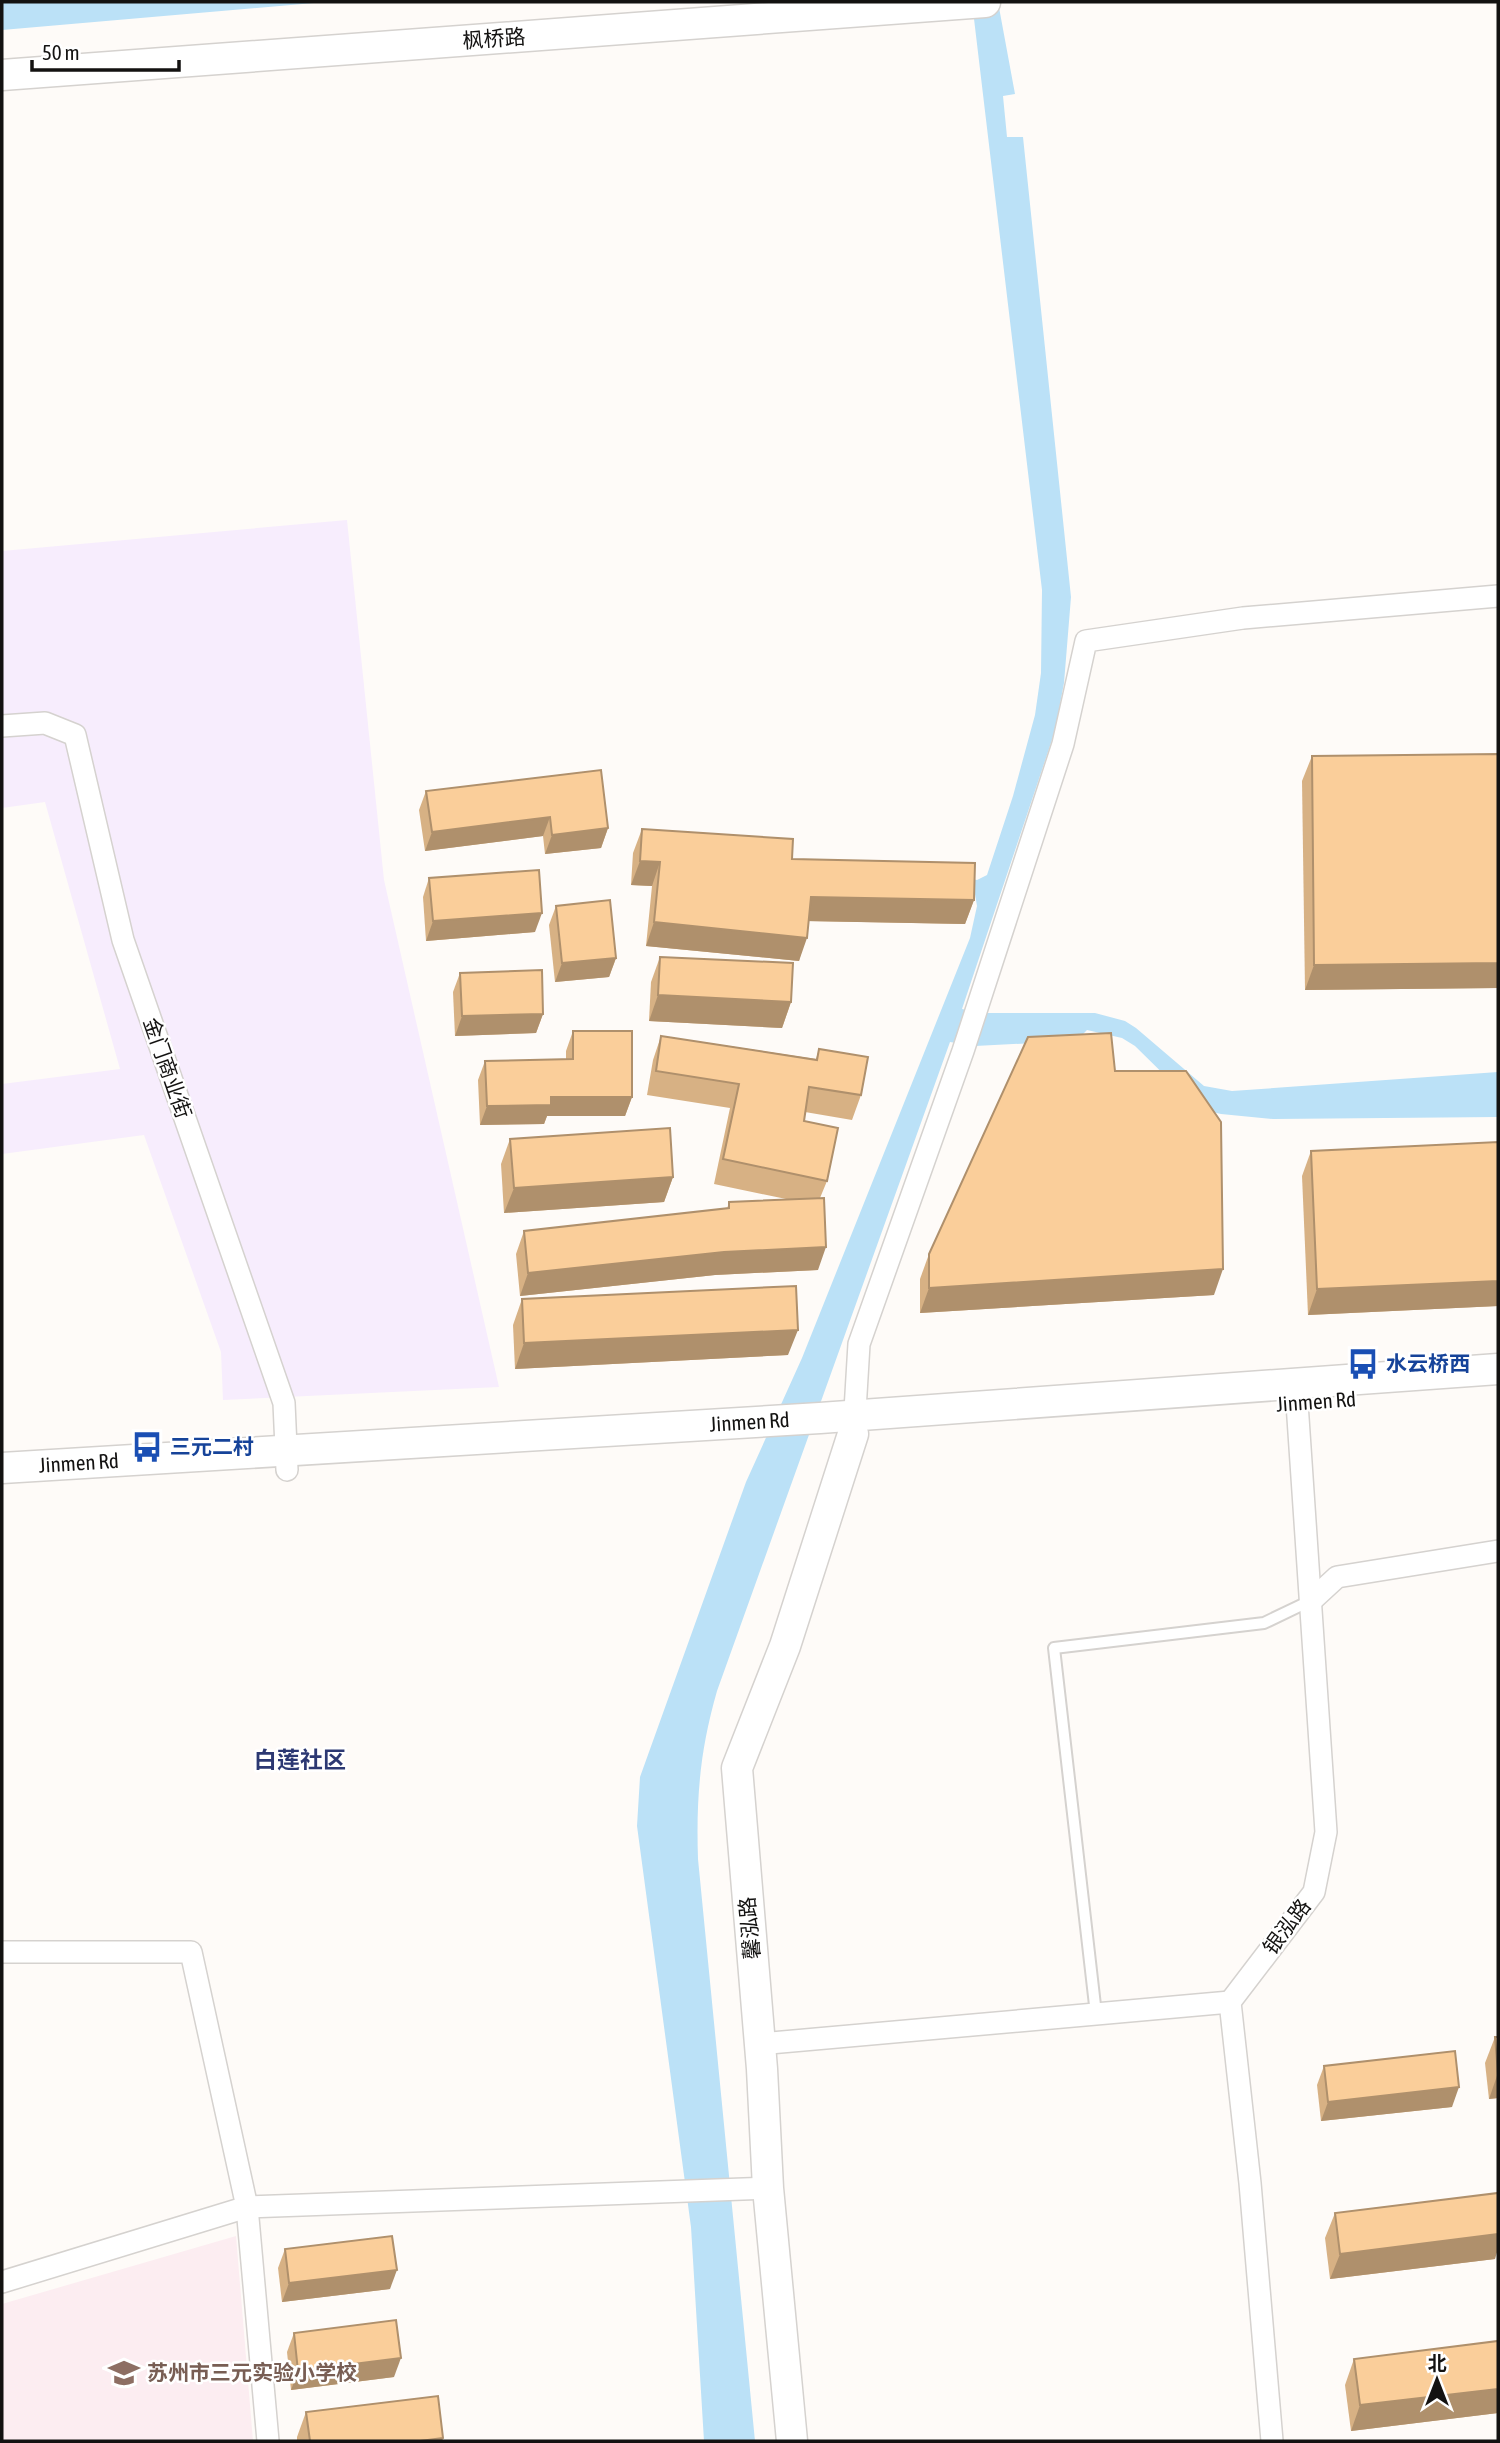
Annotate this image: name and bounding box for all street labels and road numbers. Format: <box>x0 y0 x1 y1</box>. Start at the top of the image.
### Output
street label: 枫桥路 <box>462 24 526 52</box>
street label: 金门商业街 <box>140 1014 196 1121</box>
street label: Jinmen Rd <box>1275 1386 1357 1416</box>
street label: Jinmen Rd <box>709 1407 790 1436</box>
street label: Jinmen Rd <box>38 1448 119 1477</box>
street label: 银泓路 <box>1258 1894 1315 1959</box>
street label: 馨泓路 <box>734 1896 764 1961</box>

